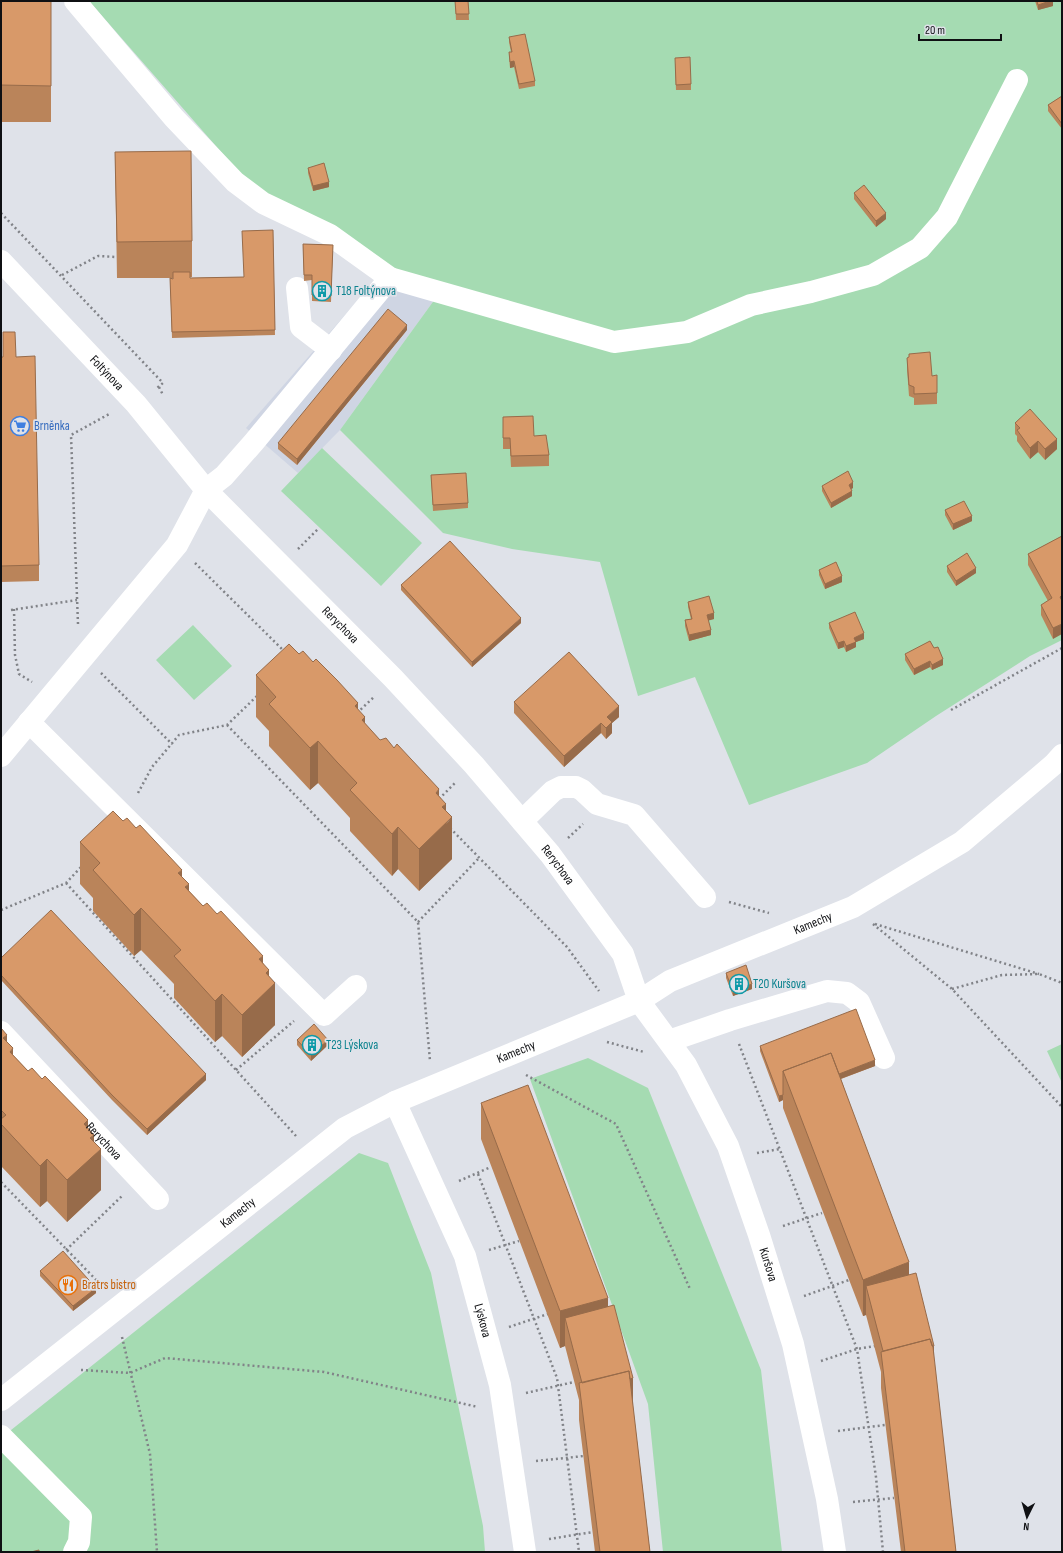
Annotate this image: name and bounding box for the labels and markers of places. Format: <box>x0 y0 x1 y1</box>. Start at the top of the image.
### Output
building icon: T18 Foltýnova <box>311 280 333 302</box>
place label: T18 Foltýnova <box>336 283 396 299</box>
supermarket icon: Brněnka <box>9 415 31 437</box>
place label: Brněnka <box>34 418 70 434</box>
building icon: T20 Kuršova <box>728 973 750 995</box>
place label: T20 Kuršova <box>753 976 806 992</box>
building icon: T23 Lýskova <box>301 1034 323 1056</box>
place label: T23 Lýskova <box>326 1037 378 1053</box>
restaurant icon: Bratrs bistro <box>57 1274 79 1296</box>
place label: Bratrs bistro <box>82 1277 136 1293</box>

